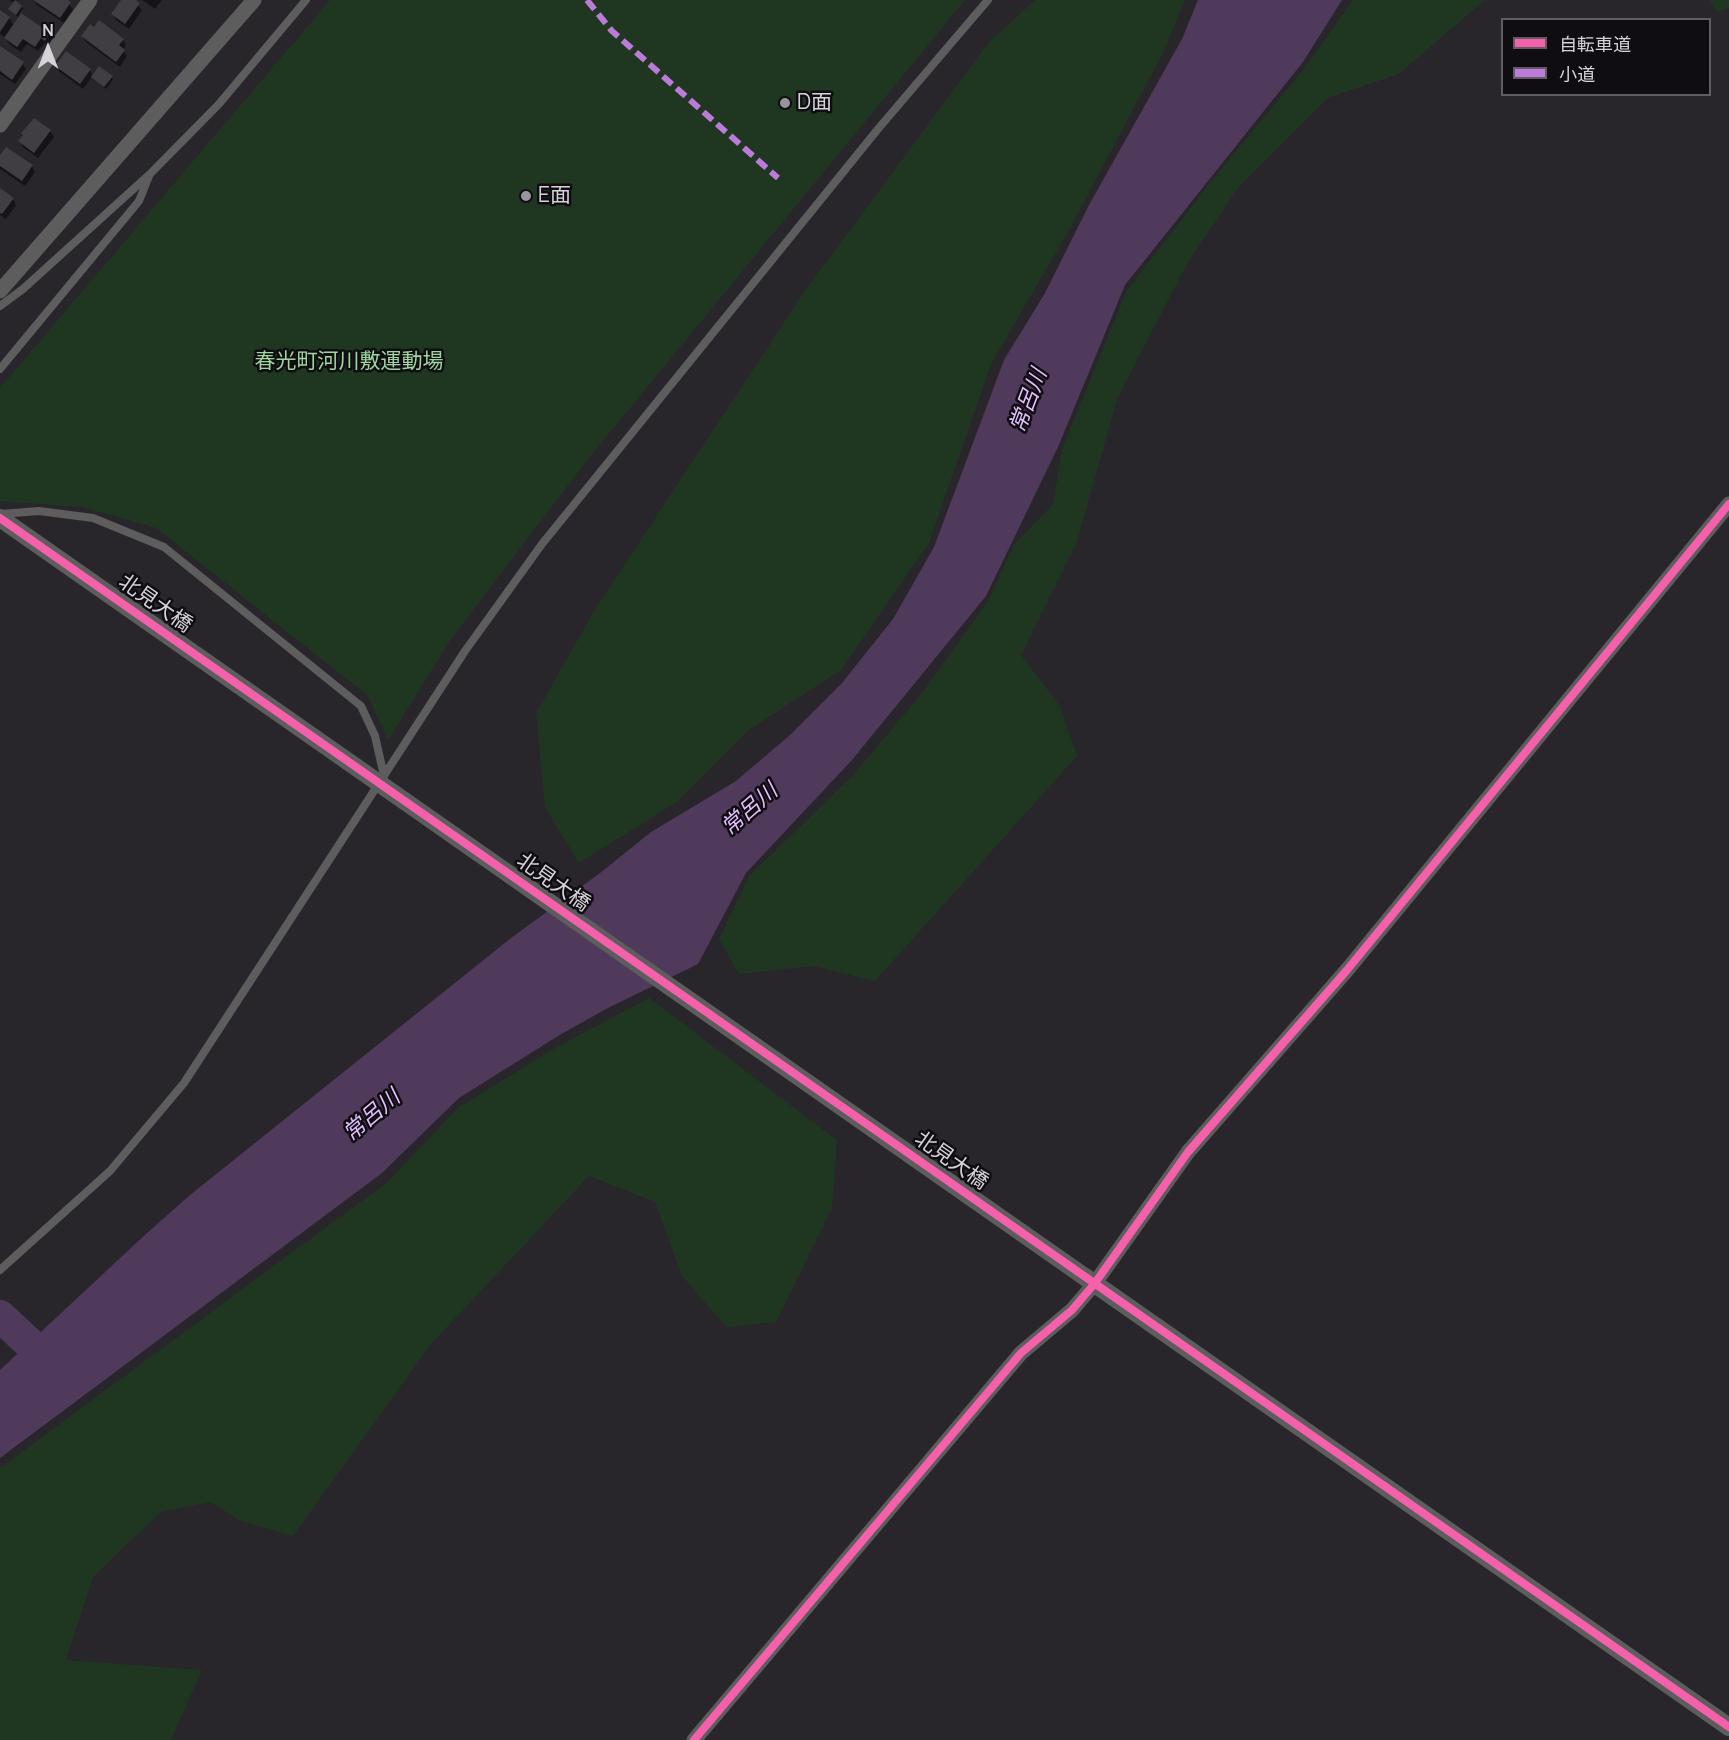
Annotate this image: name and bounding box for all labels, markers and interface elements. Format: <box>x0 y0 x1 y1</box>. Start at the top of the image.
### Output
north arrow <box>18 18 78 78</box>
legend <box>1501 18 1711 96</box>
text: N <box>42 19 54 41</box>
text: 自転車道 <box>1559 32 1631 56</box>
text: 小道 <box>1559 62 1595 86</box>
place label: D面 <box>797 90 832 116</box>
marker: D面 <box>778 96 792 110</box>
place label: E面 <box>538 183 571 209</box>
marker: E面 <box>519 189 533 203</box>
park label: 春光町河川敷運動場 <box>255 349 443 375</box>
water label: 常呂川 <box>1005 365 1053 437</box>
street label: 北見大橋 <box>113 570 197 638</box>
water label: 常呂川 <box>716 778 784 842</box>
street label: 北見大橋 <box>511 849 595 917</box>
water label: 常呂川 <box>338 1085 406 1147</box>
street label: 北見大橋 <box>909 1127 993 1195</box>

